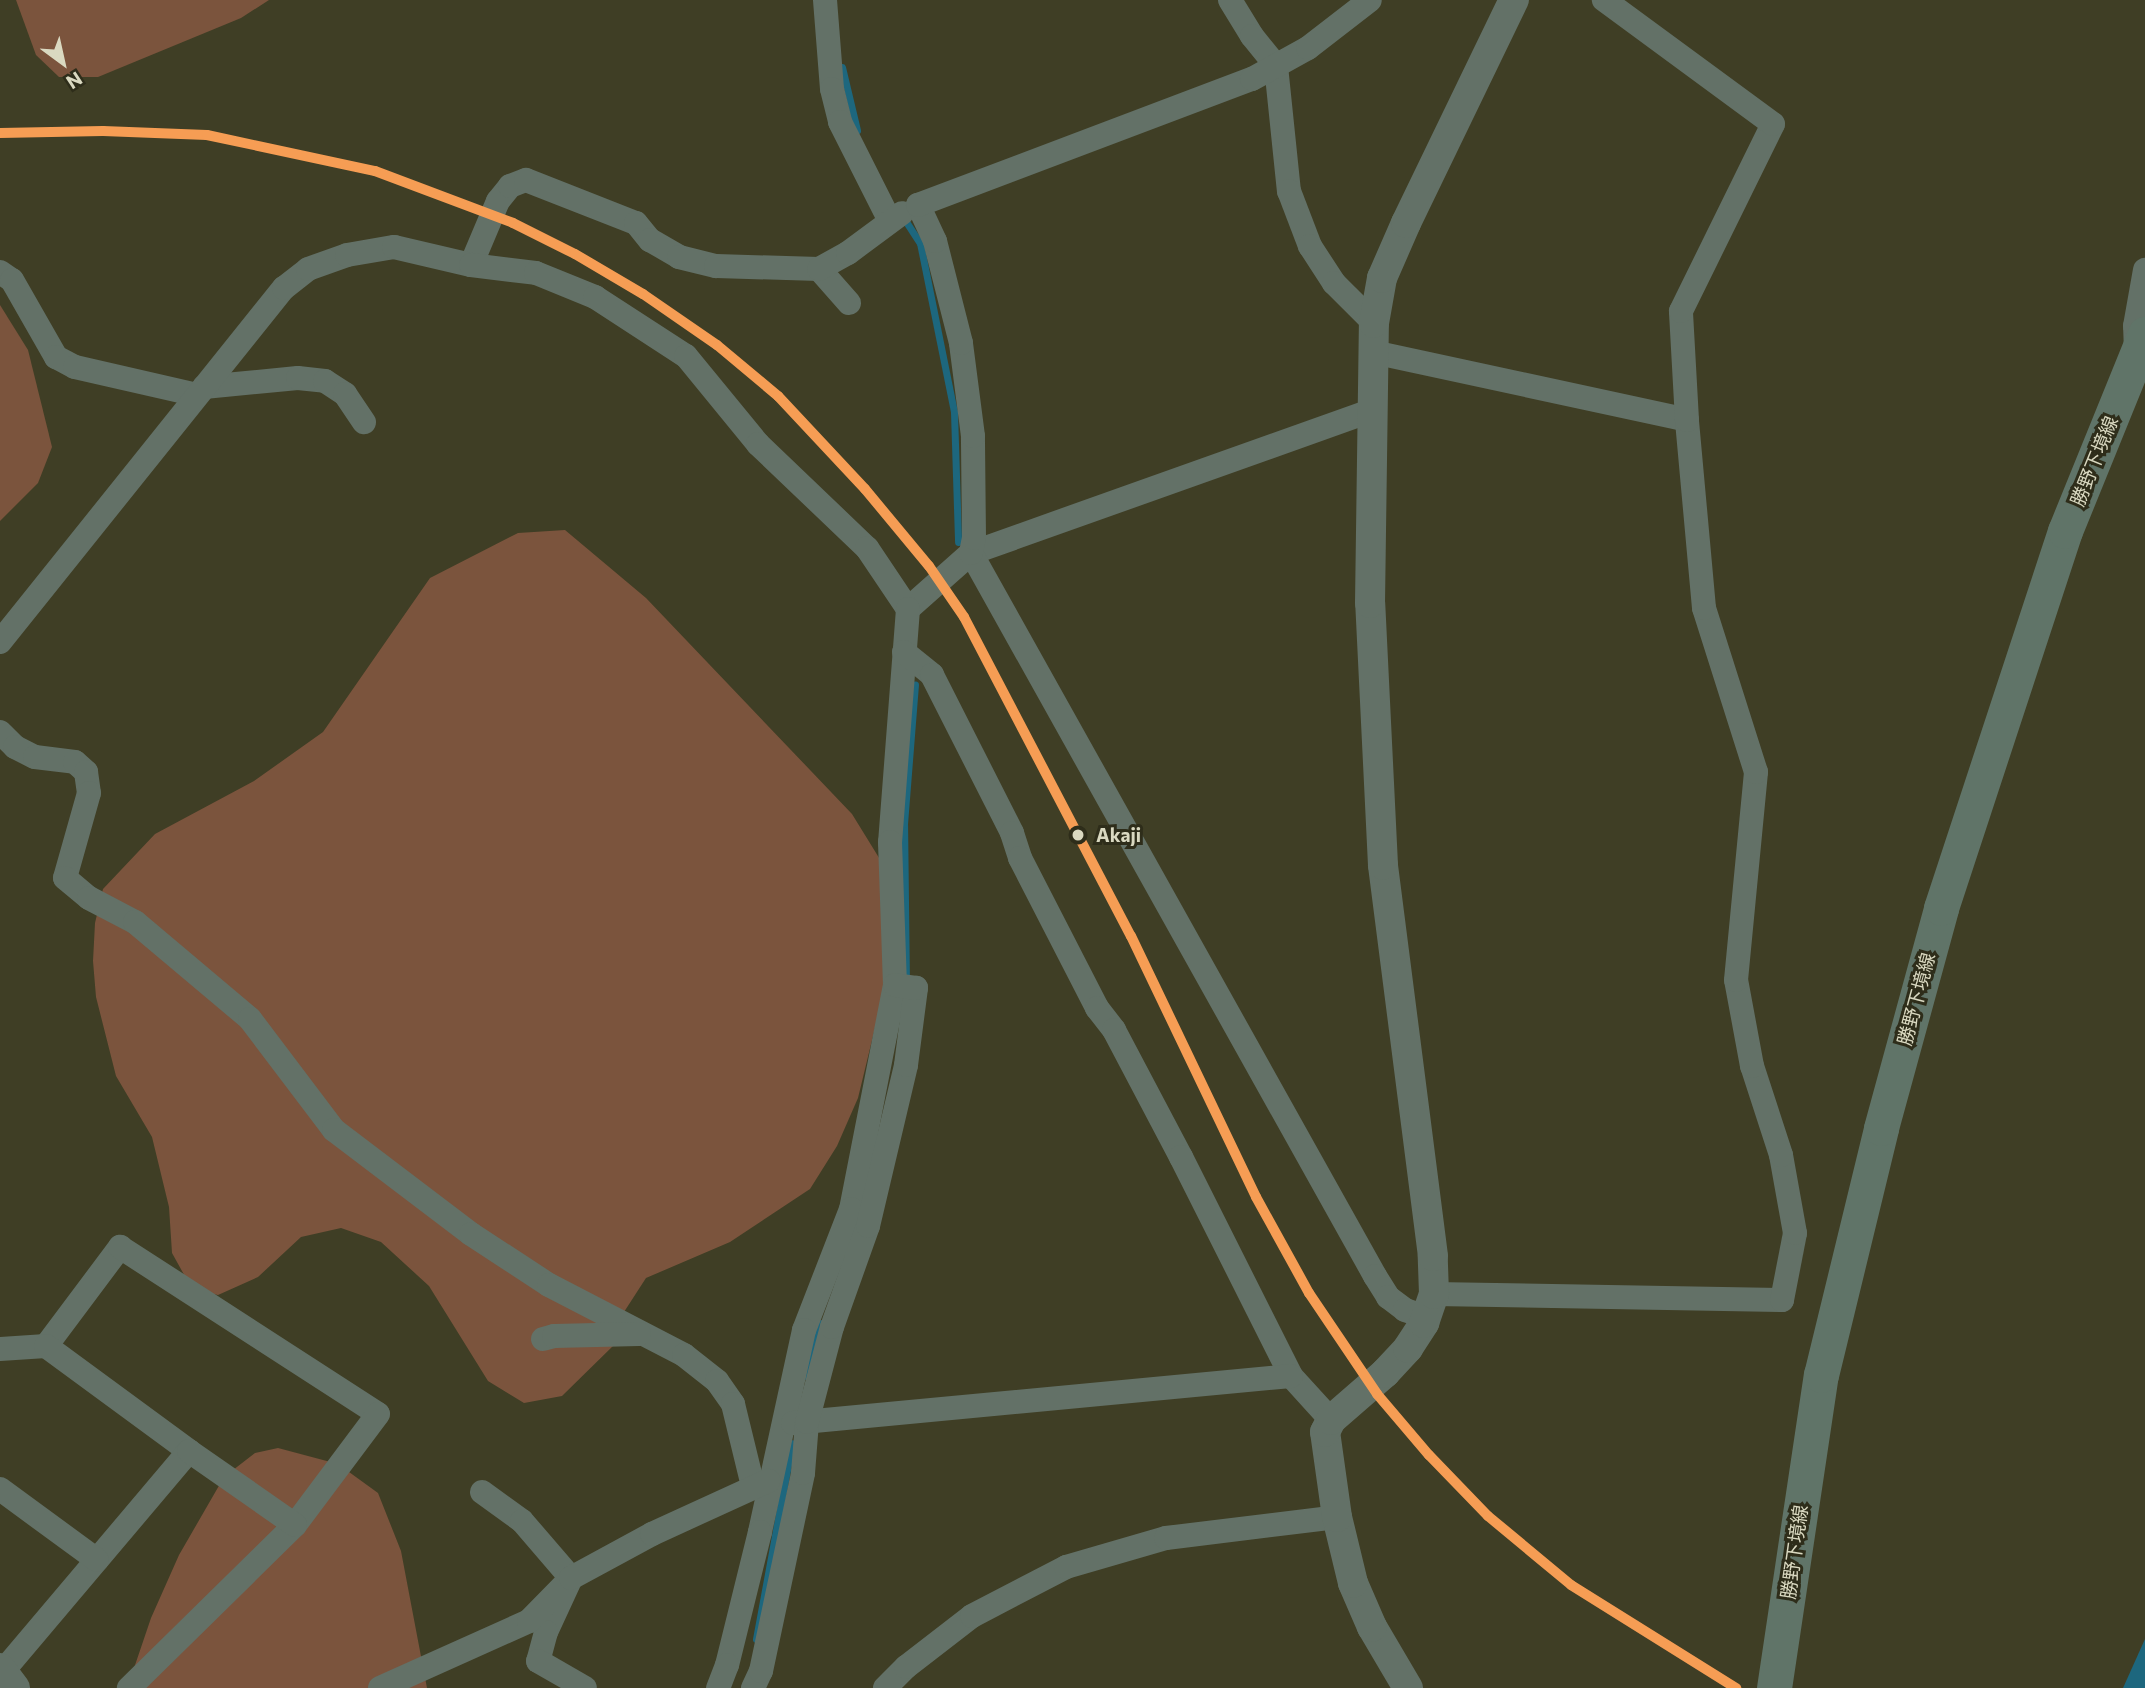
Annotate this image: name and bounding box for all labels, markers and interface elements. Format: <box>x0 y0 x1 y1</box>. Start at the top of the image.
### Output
north arrow <box>28 28 98 98</box>
text: N <box>62 67 87 95</box>
street label: 勝野下境線 <box>2066 413 2122 509</box>
marker: Akaji <box>1067 824 1089 846</box>
place label: Akaji <box>1096 824 1141 846</box>
street label: 勝野下境線 <box>1893 950 1939 1048</box>
street label: 勝野下境線 <box>1776 1503 1812 1601</box>

